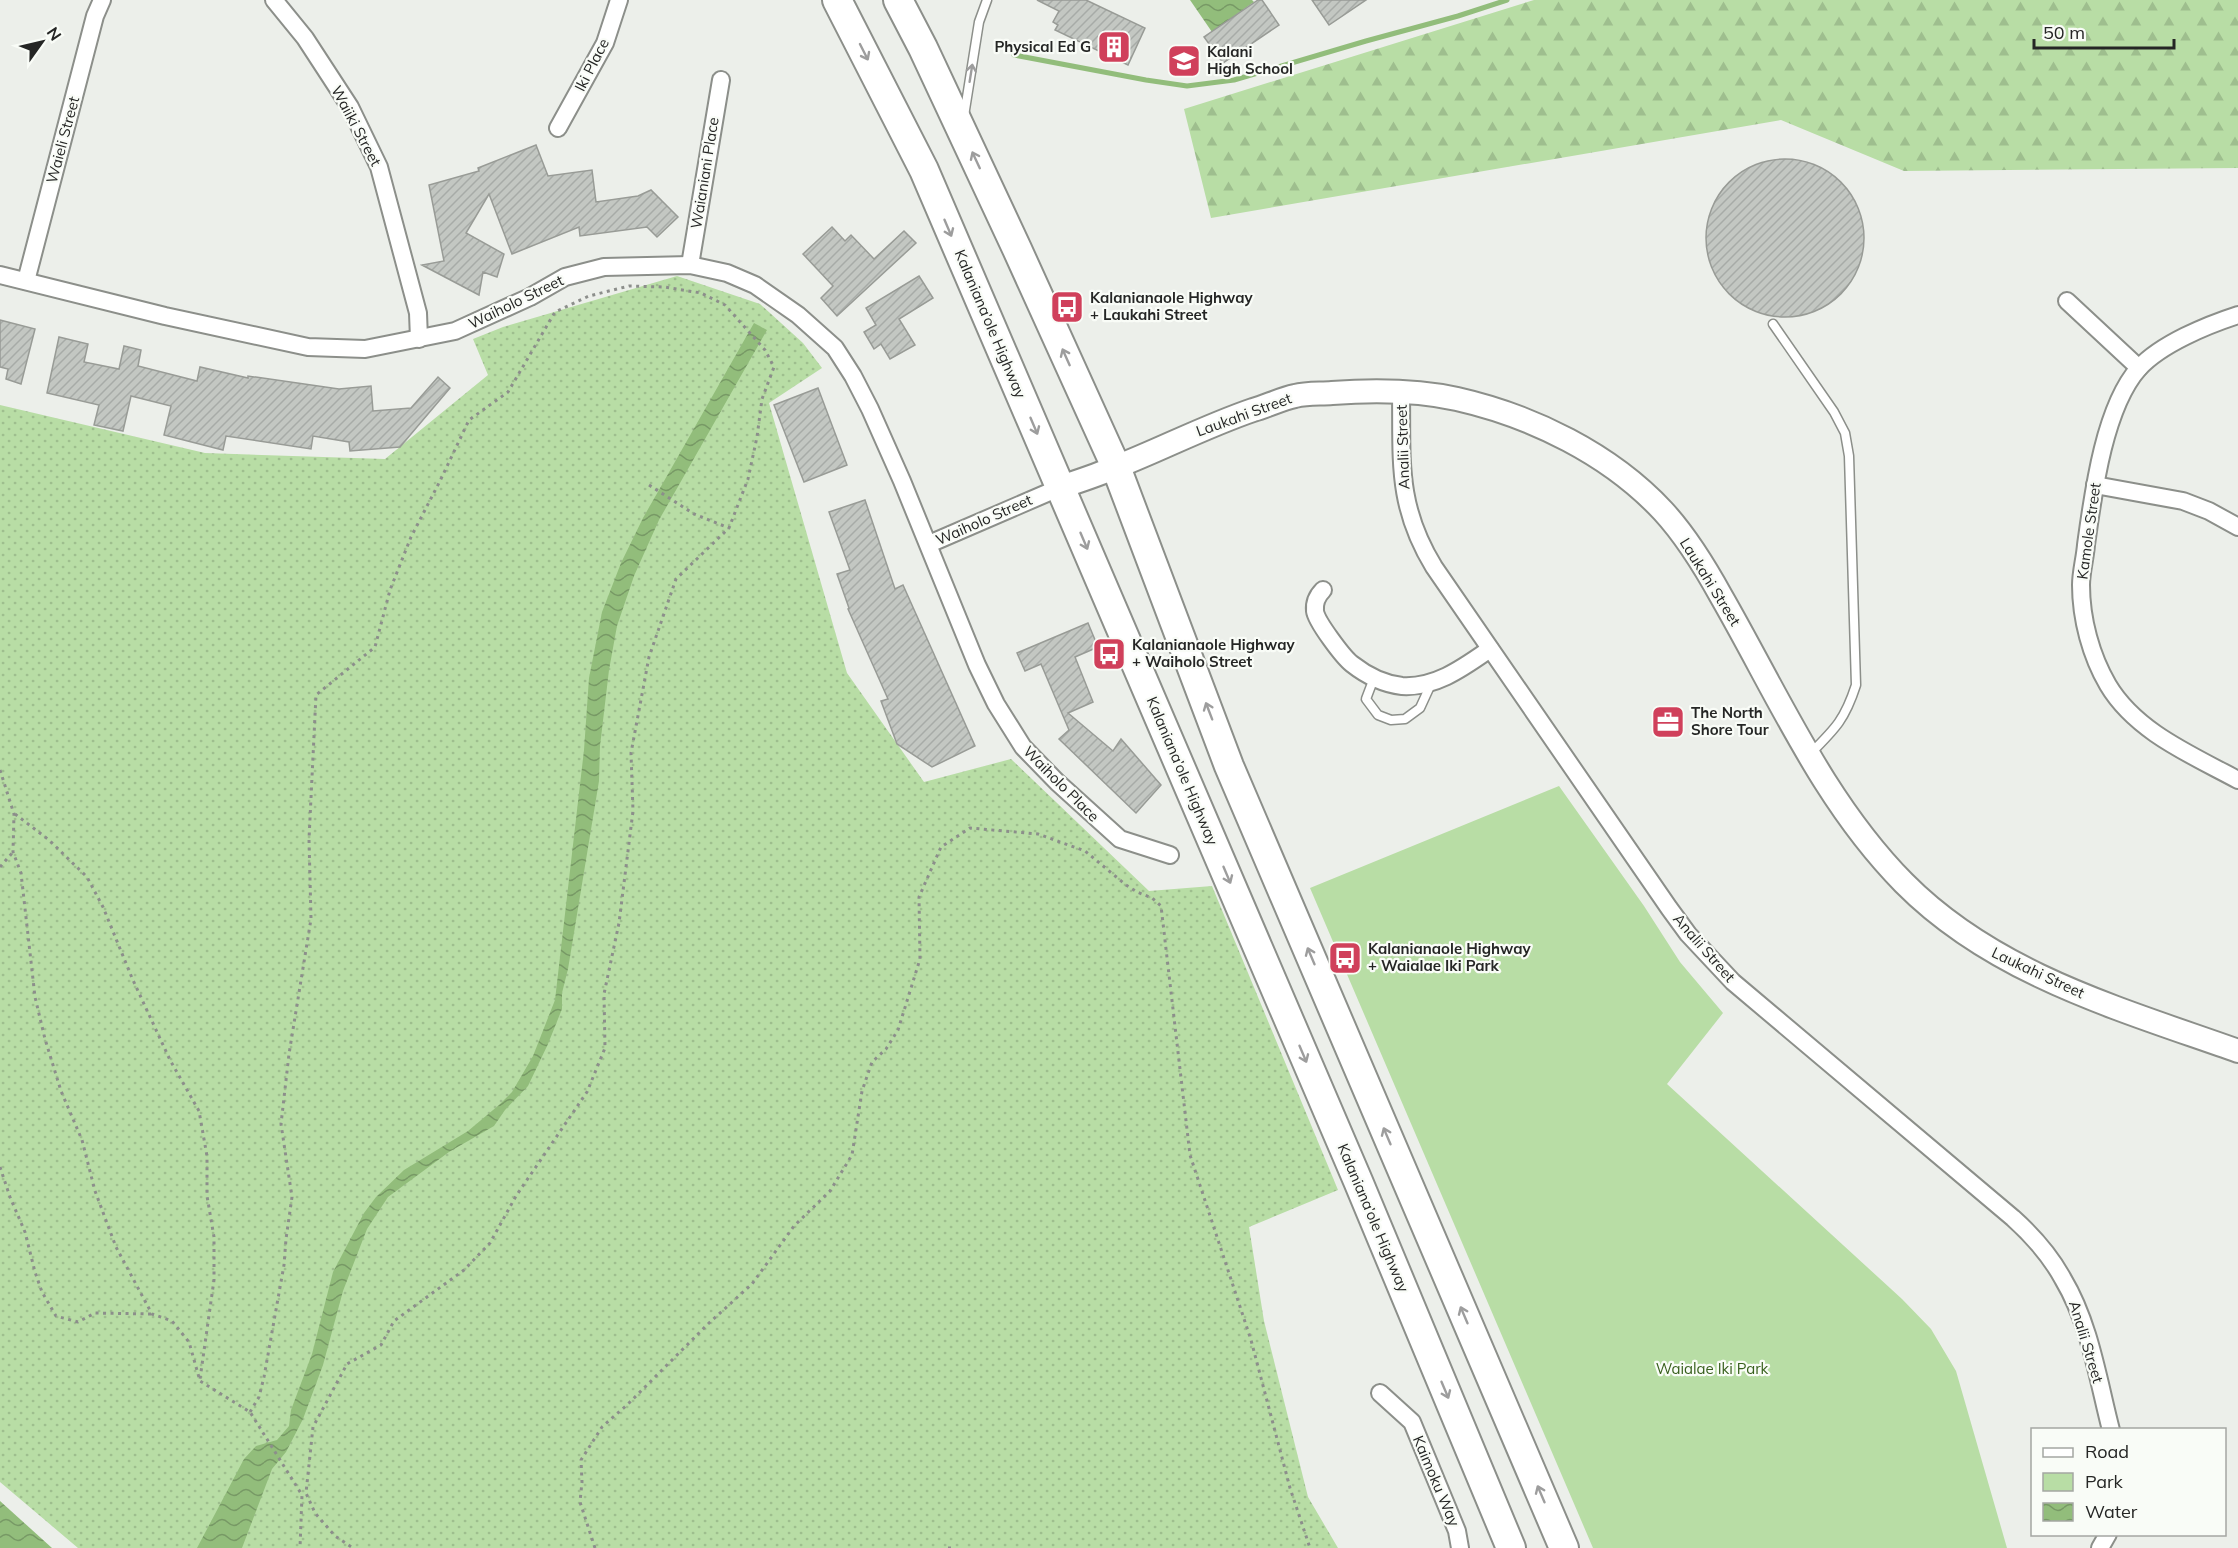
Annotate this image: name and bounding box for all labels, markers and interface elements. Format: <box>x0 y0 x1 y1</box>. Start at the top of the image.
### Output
north arrow <box>12 12 72 72</box>
scale bar <box>2034 12 2174 50</box>
text: 50 m <box>2043 21 2085 44</box>
text: N <box>43 23 66 44</box>
building icon: Physical Ed G <box>1096 29 1132 65</box>
street label: Iki Place <box>570 35 613 94</box>
place label: Physical Ed G <box>994 37 1091 56</box>
place label: Kalani High School <box>1207 42 1293 78</box>
one-way arrow <box>859 43 870 61</box>
school or university icon: Kalani High School <box>1166 43 1202 79</box>
one-way arrow <box>966 64 977 84</box>
street label: Waiiki Street <box>327 82 386 169</box>
street label: Waieli Street <box>42 94 83 185</box>
street label: Waianiani Place <box>686 116 723 230</box>
one-way arrow <box>969 152 981 170</box>
one-way arrow <box>943 218 955 236</box>
street label: Kalaniana’ole Highway <box>951 247 1030 401</box>
street label: Waiholo Street <box>465 270 566 333</box>
place label: Kalanianaole Highway + Laukahi Street <box>1090 288 1253 324</box>
bus stop icon: Kalanianaole Highway + Laukahi Street <box>1049 289 1085 325</box>
one-way arrow <box>1059 348 1071 366</box>
street label: Laukahi Street <box>1193 388 1294 441</box>
street label: Analii Street <box>1392 404 1413 490</box>
one-way arrow <box>1029 416 1040 435</box>
street label: Kamole Street <box>2072 481 2105 580</box>
street label: Waiholo Street <box>933 490 1035 549</box>
one-way arrow <box>1079 531 1090 550</box>
street label: Laukahi Street <box>1676 534 1745 629</box>
place label: Kalanianaole Highway + Waiholo Street <box>1132 635 1295 671</box>
bus stop icon: Kalanianaole Highway + Waiholo Street <box>1091 636 1127 672</box>
street label: Kalaniana’ole Highway <box>1143 694 1222 848</box>
one-way arrow <box>1203 702 1214 721</box>
place label: The North Shore Tour <box>1691 703 1769 739</box>
office icon: The North Shore Tour <box>1650 704 1686 740</box>
street label: Waiholo Place <box>1019 742 1103 826</box>
one-way arrow <box>1221 865 1233 883</box>
street label: Analii Street <box>1669 909 1739 986</box>
place label: Kalanianaole Highway + Waialae Iki Park <box>1368 939 1531 975</box>
bus stop icon: Kalanianaole Highway + Waialae Iki Park <box>1327 940 1363 976</box>
street label: Laukahi Street <box>1989 943 2088 1002</box>
one-way arrow <box>1305 948 1316 966</box>
one-way arrow <box>1298 1044 1309 1063</box>
one-way arrow <box>1381 1127 1393 1145</box>
street label: Kalaniana’ole Highway <box>1334 1141 1413 1295</box>
street label: Analii Street <box>2065 1298 2108 1385</box>
one-way arrow <box>1458 1306 1469 1325</box>
park label: Waialae Iki Park <box>1656 1359 1769 1378</box>
one-way arrow <box>1440 1380 1451 1398</box>
legend <box>2031 1428 2226 1536</box>
street label: Kaimoku Way <box>1409 1433 1464 1529</box>
text: Road <box>2085 1440 2129 1463</box>
text: Park <box>2085 1470 2124 1493</box>
one-way arrow <box>1535 1486 1546 1504</box>
text: Water <box>2085 1500 2138 1523</box>

